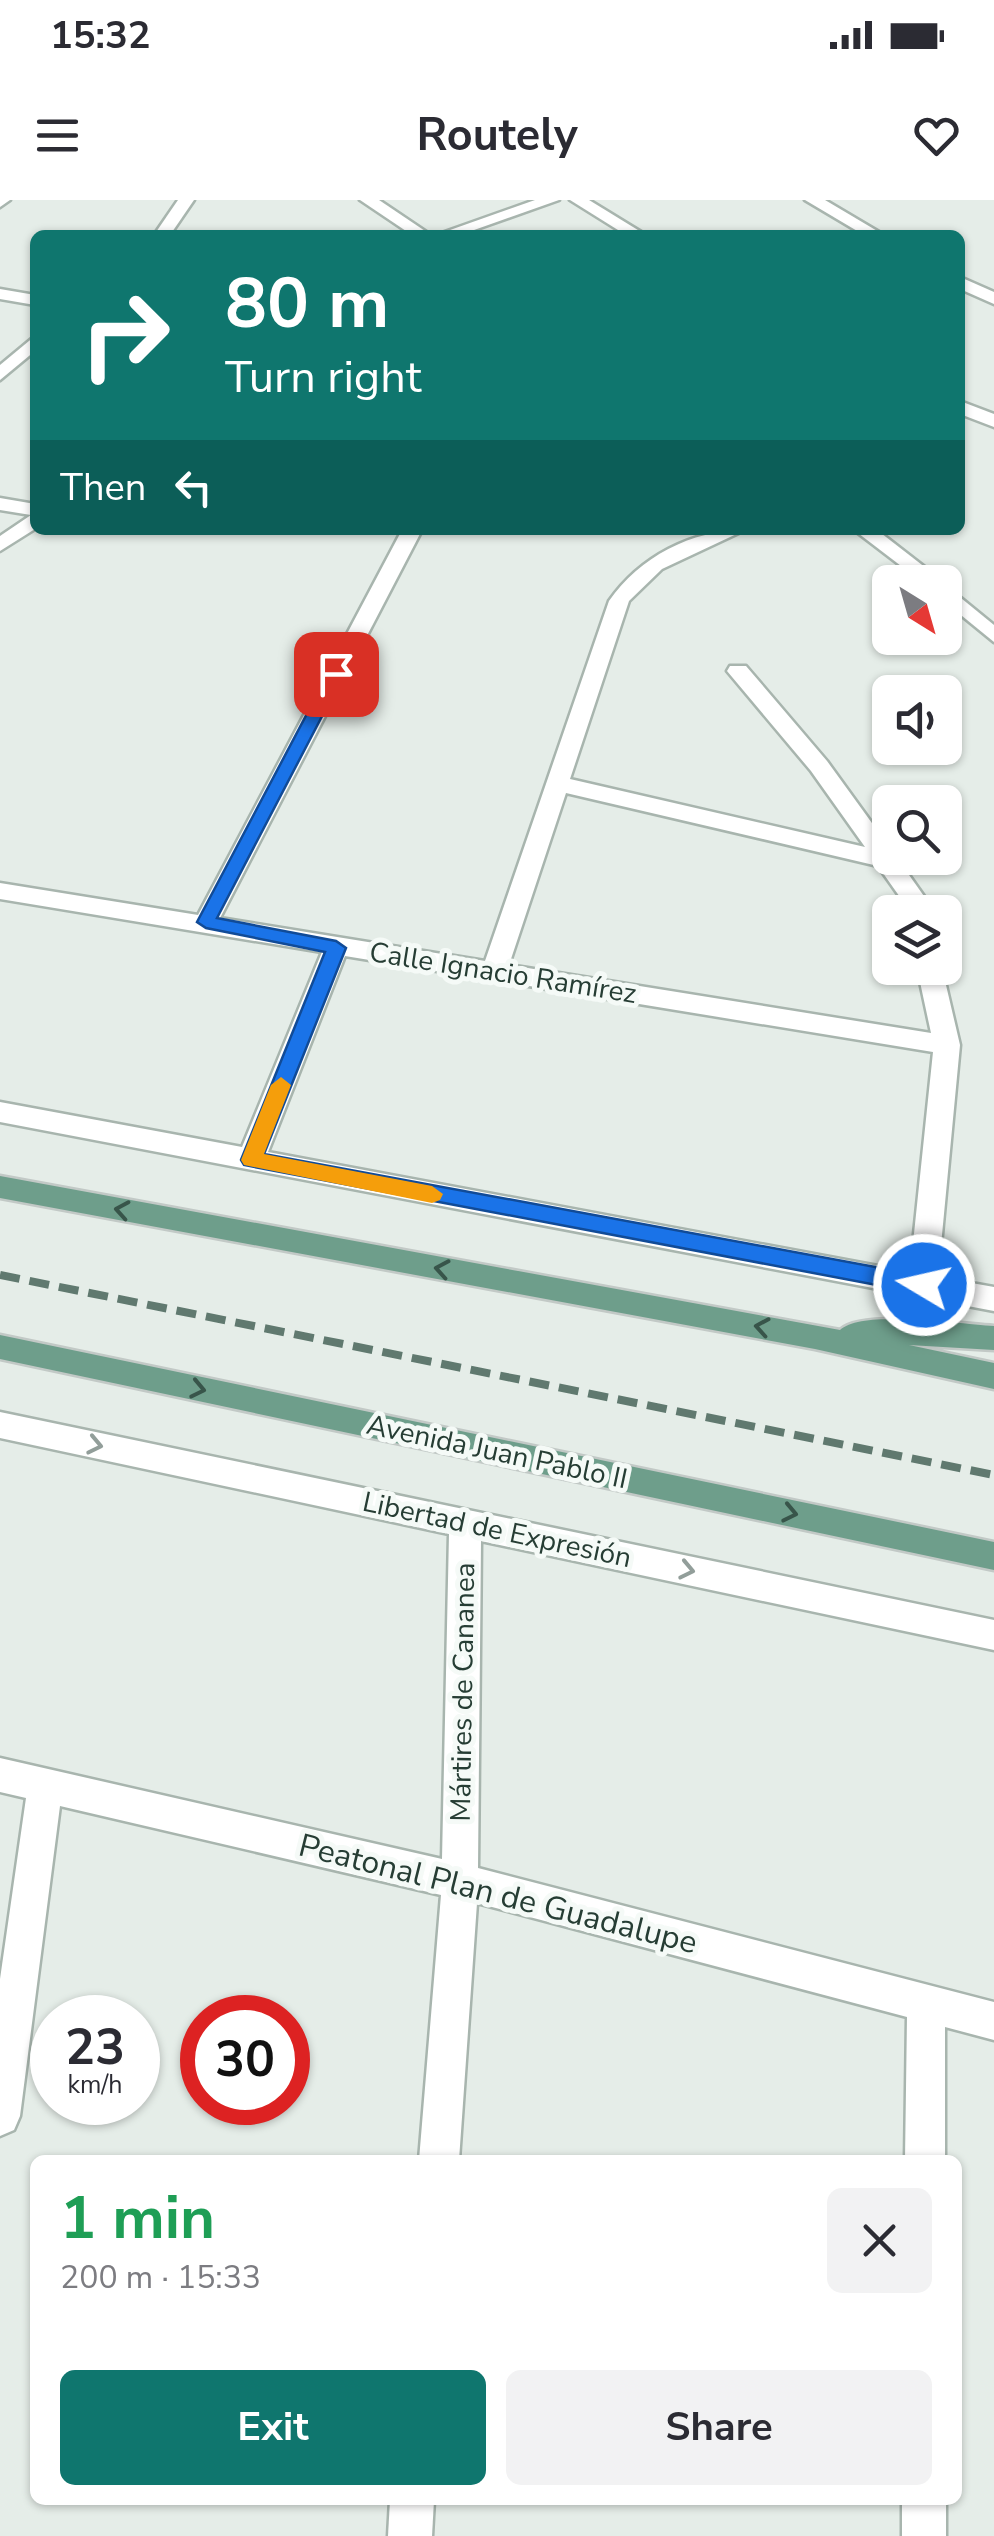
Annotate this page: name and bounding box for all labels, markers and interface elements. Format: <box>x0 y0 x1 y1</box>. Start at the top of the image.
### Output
text: 15:32 <box>50 10 151 61</box>
text: Routely <box>416 105 578 166</box>
icon: menu <box>30 108 85 163</box>
icon: heart <box>909 108 964 163</box>
text: 80 m <box>225 256 389 352</box>
icon: right <box>60 270 190 400</box>
text: Turn right <box>225 347 422 408</box>
icon: left <box>166 460 221 515</box>
text: Then <box>60 462 146 513</box>
north arrow <box>872 565 962 655</box>
map controls <box>872 565 962 985</box>
pin <box>294 632 379 717</box>
icon: arrive <box>309 647 364 702</box>
button: sound <box>872 675 962 765</box>
button: search <box>872 785 962 875</box>
button: layers <box>872 895 962 985</box>
street label: Calle Ignacio Ramírez <box>367 933 639 1013</box>
one-way arrow <box>114 1200 131 1221</box>
position arrow <box>872 1233 976 1337</box>
one-way arrow <box>434 1259 451 1280</box>
one-way arrow <box>753 1317 770 1338</box>
one-way arrow <box>189 1377 206 1398</box>
street label: Avenida Juan Pablo II <box>363 1406 631 1498</box>
one-way arrow <box>87 1434 104 1455</box>
street label: Libertad de Expresión <box>359 1483 635 1577</box>
one-way arrow <box>781 1502 798 1523</box>
one-way arrow <box>678 1559 695 1580</box>
street label: Mártires de Cananea <box>442 1562 484 1822</box>
street label: Peatonal Plan de Guadalupe <box>294 1824 702 1964</box>
speed limit sign: 30 <box>180 1995 310 2125</box>
text: 23 <box>65 2013 125 2082</box>
text: km/h <box>67 2068 123 2102</box>
text: 1 min <box>60 2177 215 2259</box>
button: close <box>827 2188 932 2293</box>
text: 200 m · 15:33 <box>60 2256 261 2299</box>
button: Exit <box>60 2370 486 2485</box>
button: Share <box>506 2370 932 2485</box>

